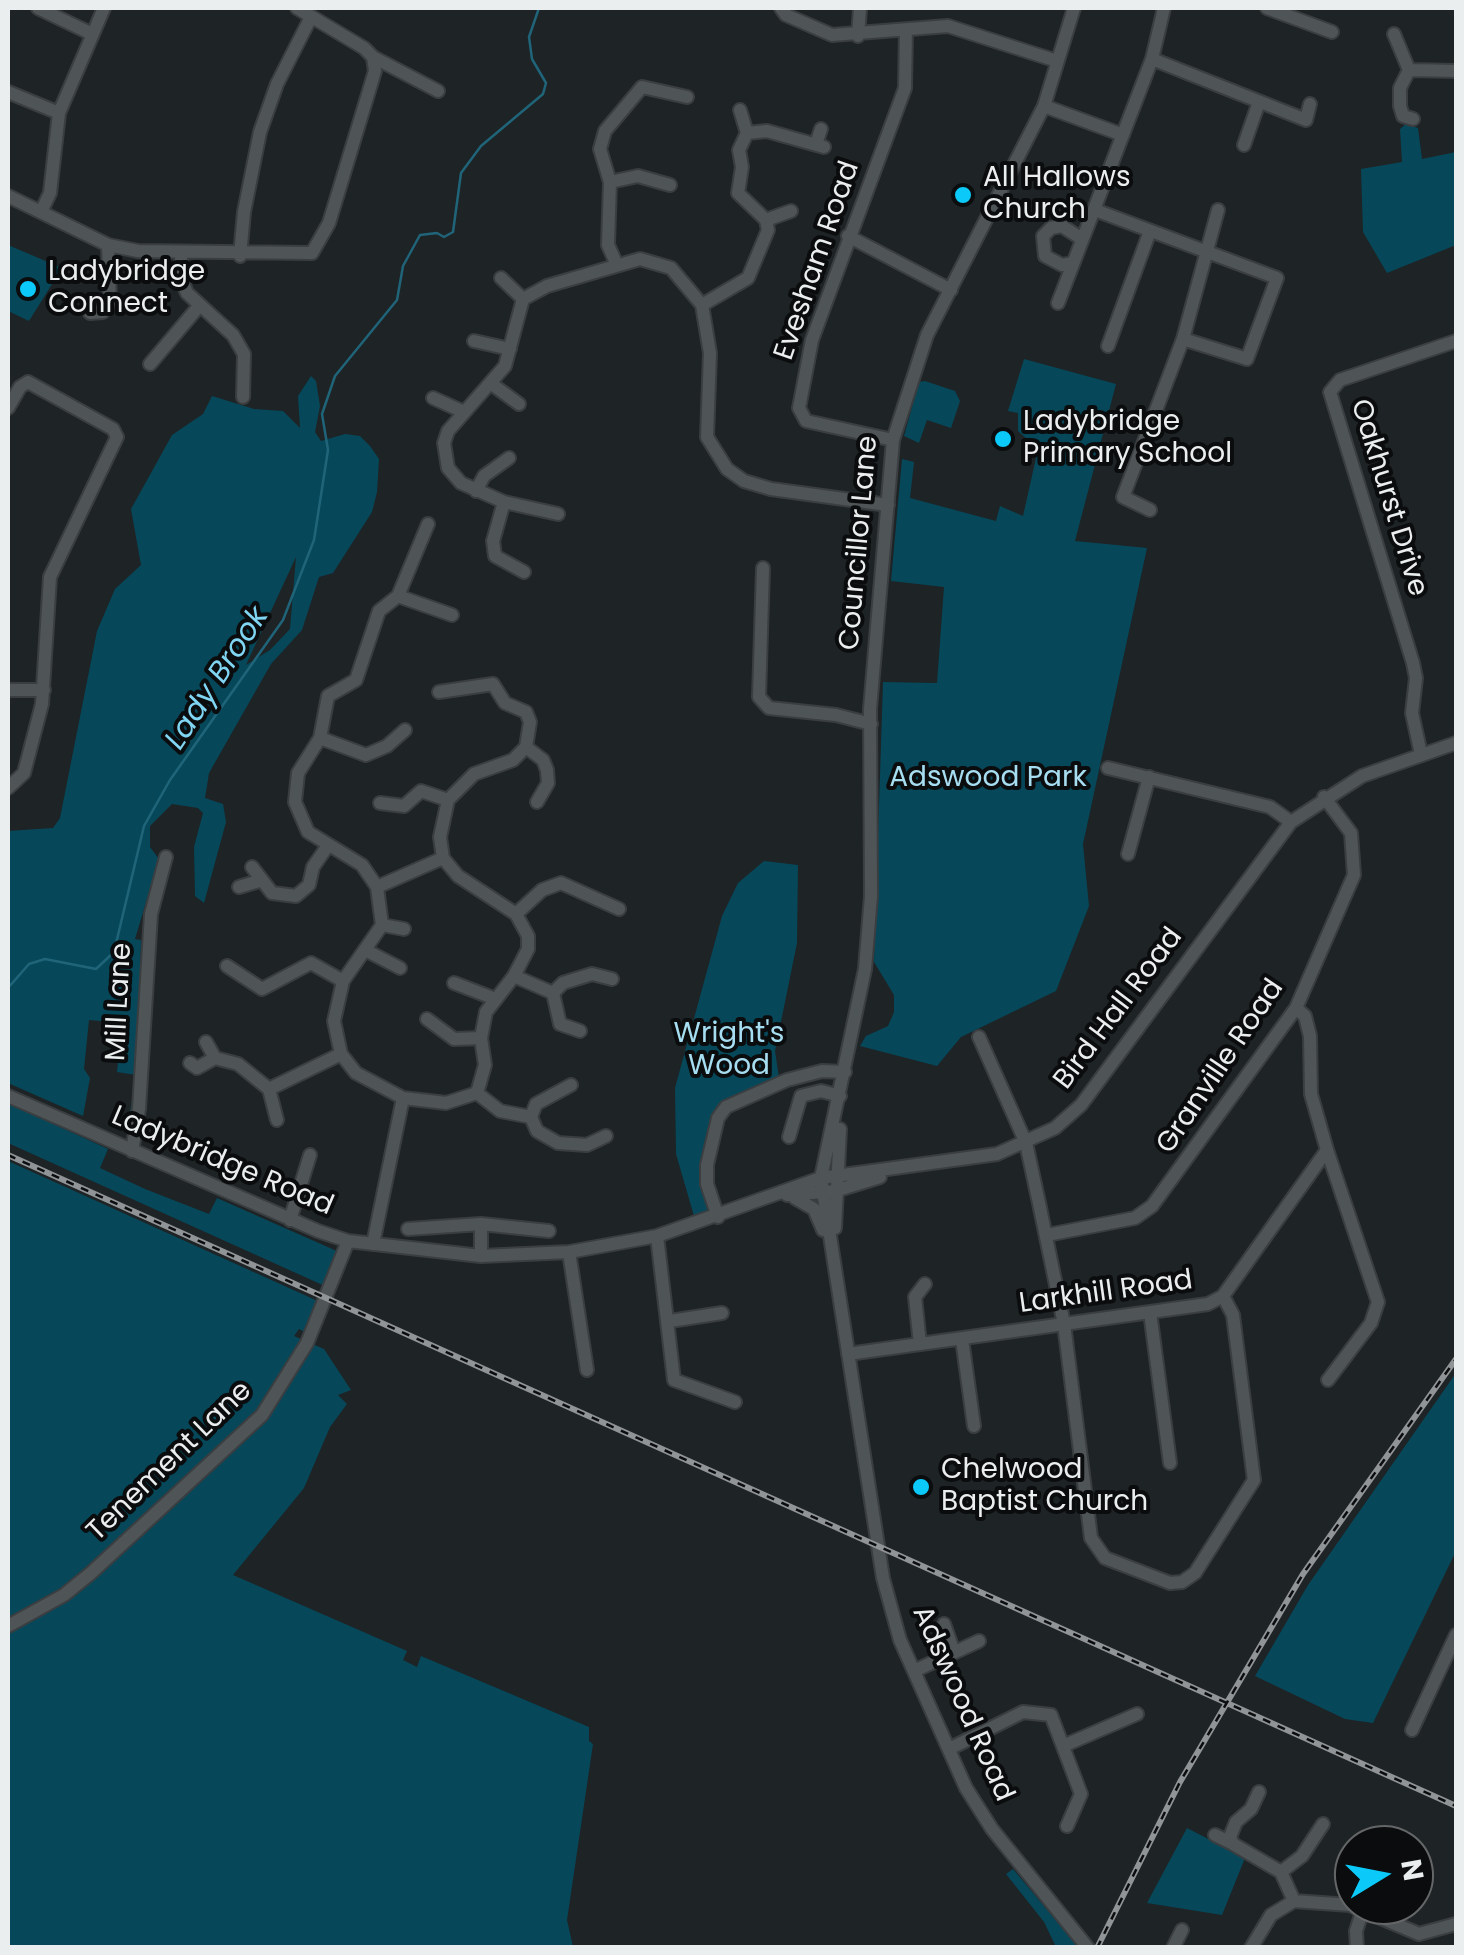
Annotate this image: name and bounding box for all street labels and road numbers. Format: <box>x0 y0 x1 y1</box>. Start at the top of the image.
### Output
street label: Evesham Road <box>768 157 868 365</box>
street label: Oakhurst Drive <box>1342 395 1434 601</box>
street label: Councillor Lane <box>834 434 886 652</box>
street label: Bird Hall Road <box>1047 922 1191 1096</box>
street label: Mill Lane <box>100 942 140 1062</box>
street label: Granville Road <box>1150 973 1292 1161</box>
street label: Ladybridge Road <box>106 1100 338 1224</box>
street label: Larkhill Road <box>1017 1264 1195 1322</box>
street label: Tenement Lane <box>81 1375 259 1549</box>
street label: Adswood Road <box>904 1601 1020 1807</box>

